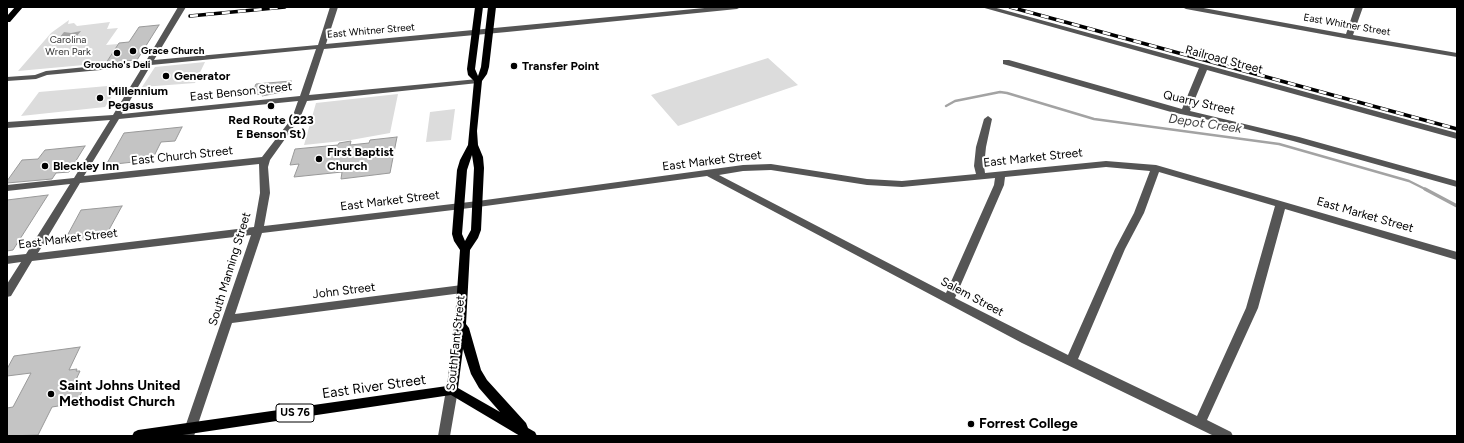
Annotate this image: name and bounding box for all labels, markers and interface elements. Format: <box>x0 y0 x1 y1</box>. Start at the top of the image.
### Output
street label: East Whitner Street <box>1303 11 1391 39</box>
street label: East Whitner Street <box>327 21 415 41</box>
park label: Carolina Wren Park <box>45 34 91 58</box>
street label: Railroad Street <box>1184 43 1264 77</box>
place label: Grace Church <box>141 45 205 57</box>
marker: Grace Church <box>128 46 138 56</box>
marker: Groucho's Deli <box>112 48 122 58</box>
place label: Groucho's Deli <box>84 59 150 71</box>
place label: Transfer Point <box>522 59 599 73</box>
marker: Transfer Point <box>509 61 519 71</box>
place label: Generator <box>174 69 230 83</box>
marker: Generator <box>161 71 171 81</box>
street label: East Benson Street <box>189 79 293 105</box>
place label: Millennium Pegasus <box>108 84 168 112</box>
street label: Quarry Street <box>1162 88 1236 118</box>
marker: Millennium Pegasus <box>95 93 105 103</box>
marker: Red Route (223 E Benson St) <box>266 101 276 111</box>
water label: Depot Creek <box>1167 111 1243 137</box>
place label: Red Route (223 E Benson St) <box>228 113 314 141</box>
street label: East Church Street <box>130 143 234 169</box>
place label: First Baptist Church <box>327 145 394 173</box>
street label: East Market Street <box>983 146 1083 170</box>
street label: East Market Street <box>662 148 762 174</box>
marker: First Baptist Church <box>314 154 324 164</box>
place label: Bleckley Inn <box>53 159 119 173</box>
marker: Bleckley Inn <box>40 161 50 171</box>
street label: East Market Street <box>340 188 440 214</box>
street label: East Market Street <box>1315 194 1415 236</box>
street label: South Manning Street <box>206 210 254 328</box>
street label: East Market Street <box>18 226 118 252</box>
street label: Salem Street <box>938 274 1006 320</box>
street label: John Street <box>312 280 376 302</box>
street label: South Fant Street <box>444 295 468 391</box>
street label: East River Street <box>321 371 427 403</box>
place label: Saint Johns United Methodist Church <box>59 378 180 410</box>
marker: Saint Johns United Methodist Church <box>46 389 56 399</box>
road number: US 76 <box>276 404 314 422</box>
place label: Forrest College <box>979 416 1078 432</box>
marker: Forrest College <box>966 419 976 429</box>

